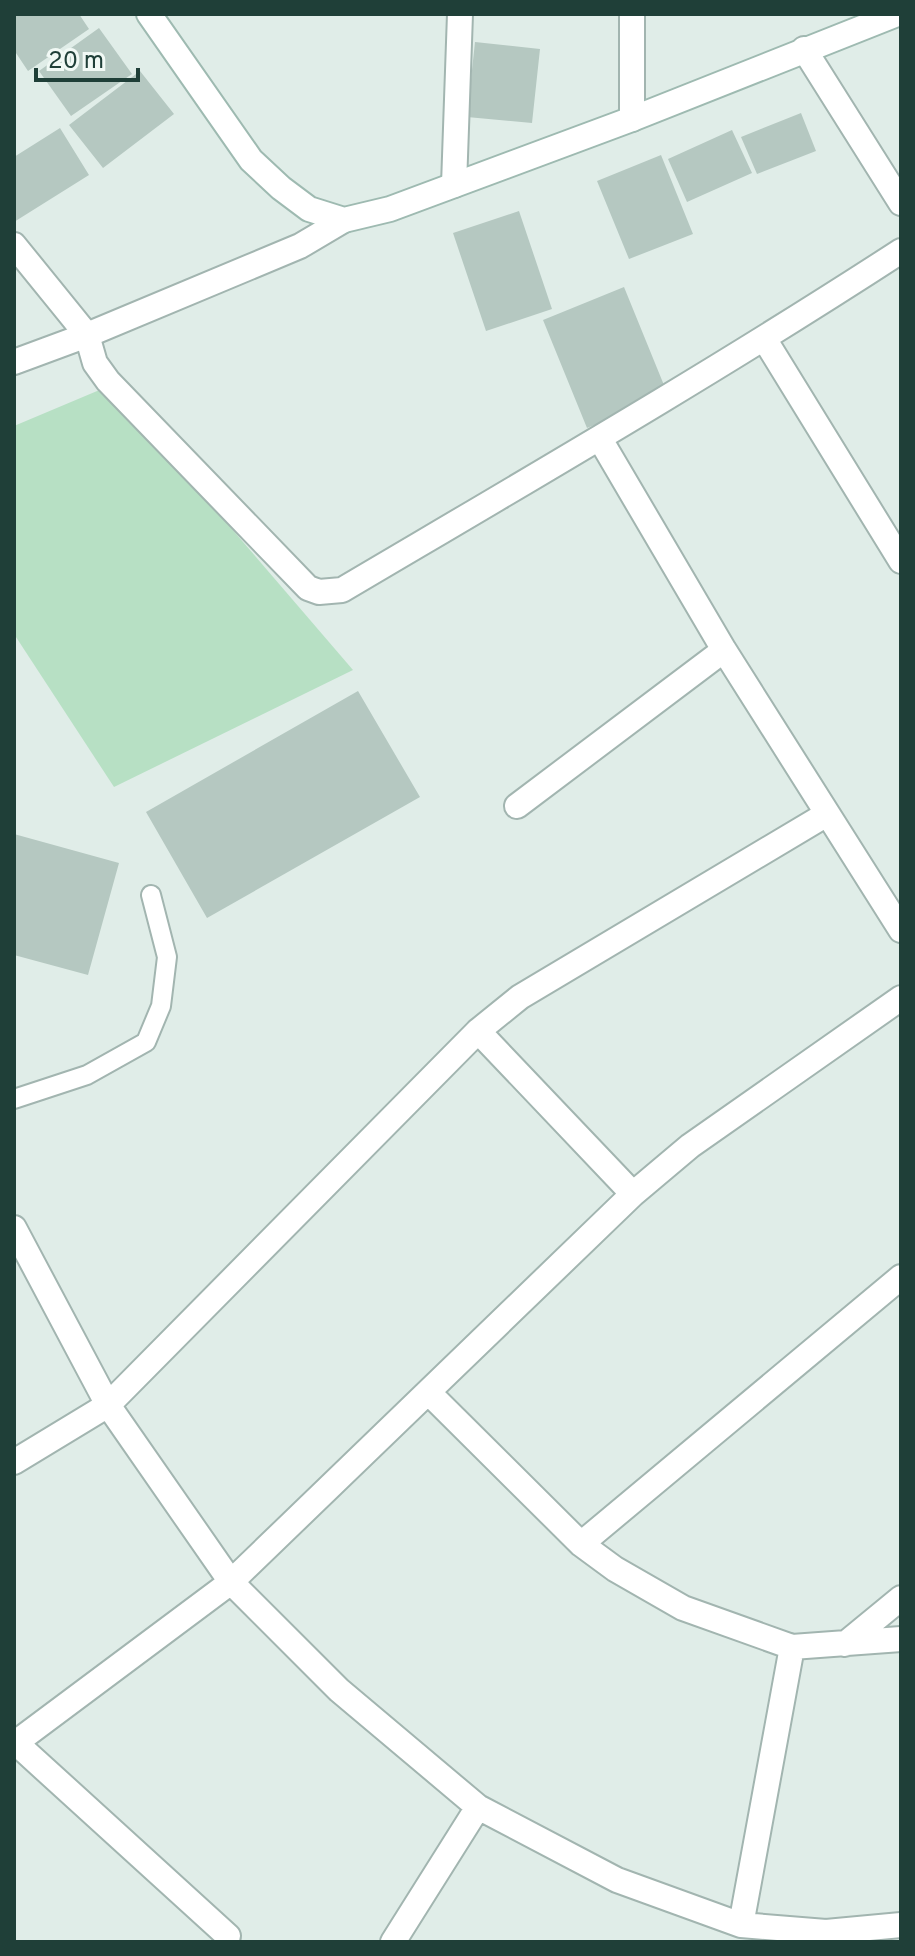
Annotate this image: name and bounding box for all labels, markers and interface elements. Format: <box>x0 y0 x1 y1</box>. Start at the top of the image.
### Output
scale bar <box>36 32 138 82</box>
text: 20 m <box>48 47 104 77</box>

